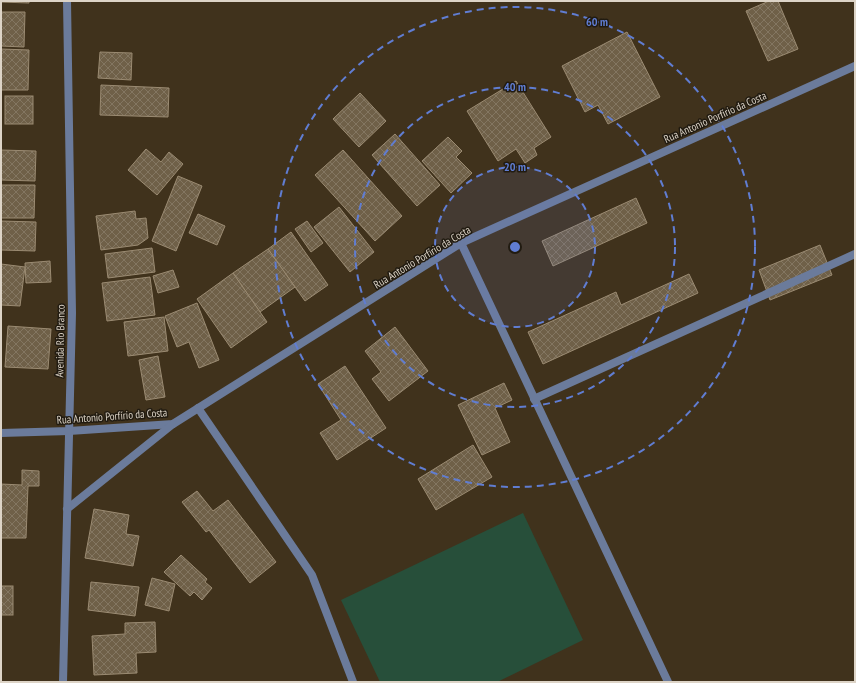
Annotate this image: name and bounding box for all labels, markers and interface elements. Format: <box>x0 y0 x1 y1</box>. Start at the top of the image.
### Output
text: 60 m <box>586 14 608 29</box>
text: 40 m <box>504 79 526 94</box>
street label: Rua Antonio Porfírio da Costa <box>662 88 768 146</box>
text: 20 m <box>504 159 526 174</box>
street label: Rua Antonio Porfírio da Costa <box>371 222 473 292</box>
centre of rings <box>508 240 522 254</box>
street label: Avenida Rio Branco <box>52 304 68 378</box>
street label: Rua Antonio Porfírio da Costa <box>56 405 168 427</box>

